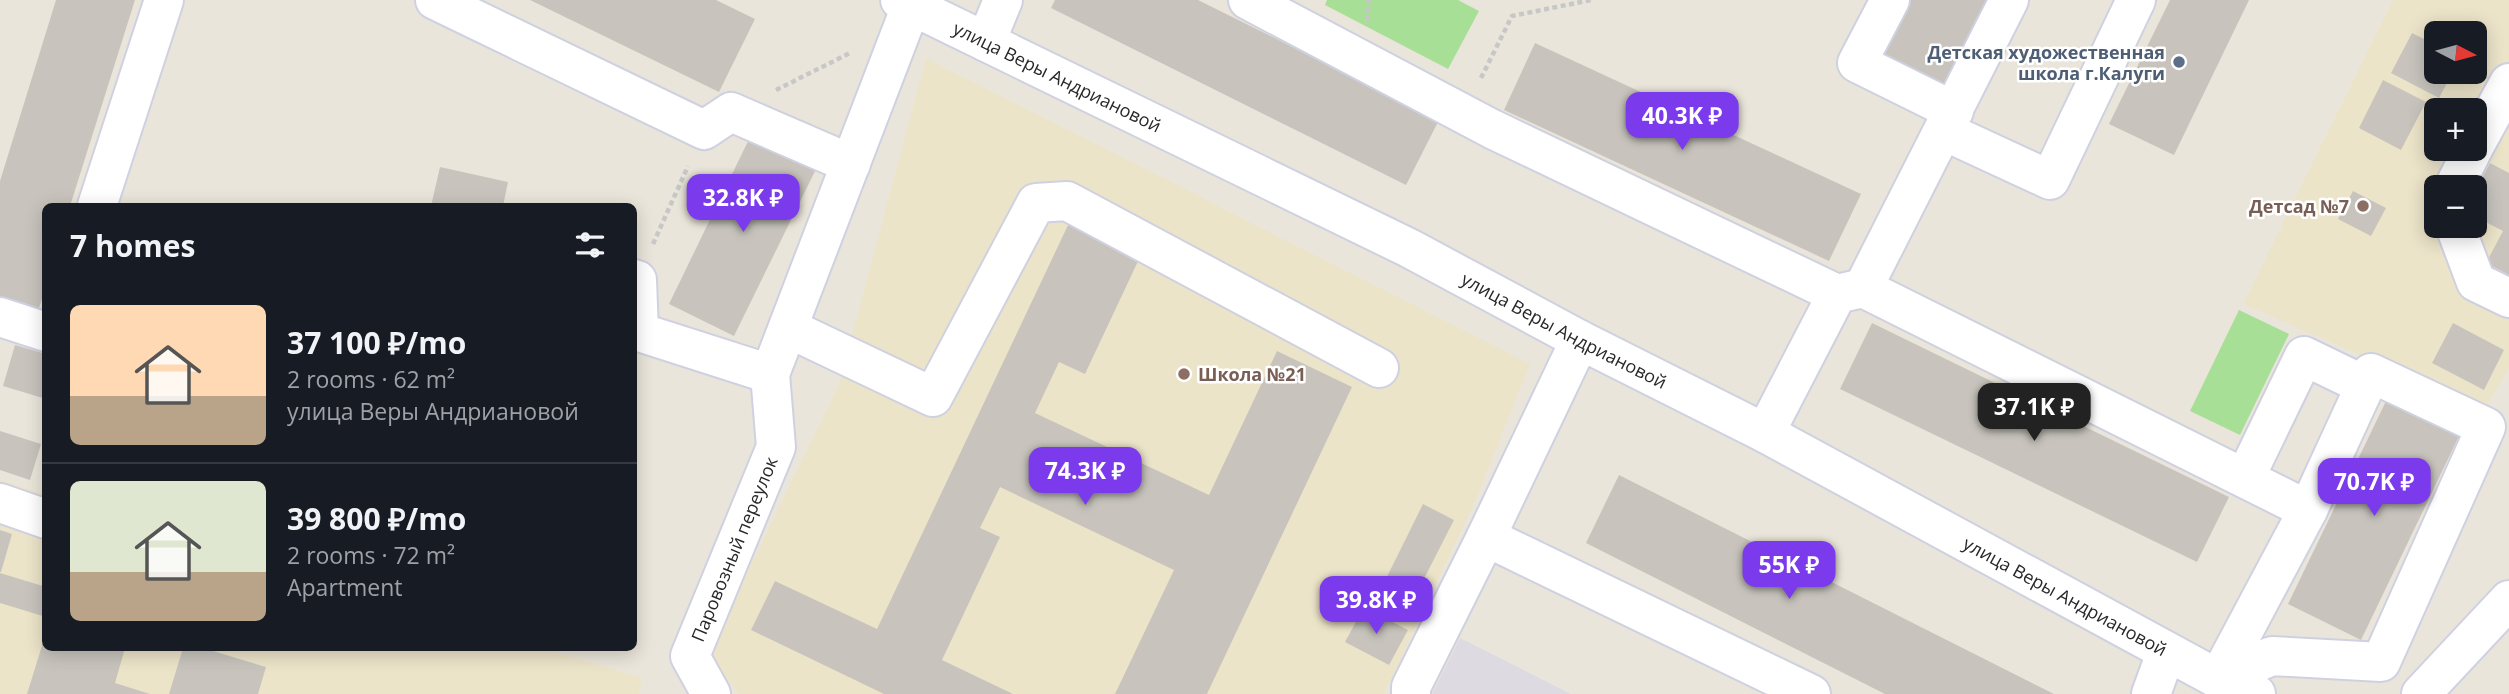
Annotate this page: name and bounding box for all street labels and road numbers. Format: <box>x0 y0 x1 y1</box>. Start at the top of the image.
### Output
street label: улица Веры Андриановой <box>949 16 1165 137</box>
street label: улица Веры Андриановой <box>1458 267 1671 394</box>
street label: Паровозный переулок <box>685 452 783 645</box>
street label: улица Веры Андриановой <box>1959 531 2171 661</box>

